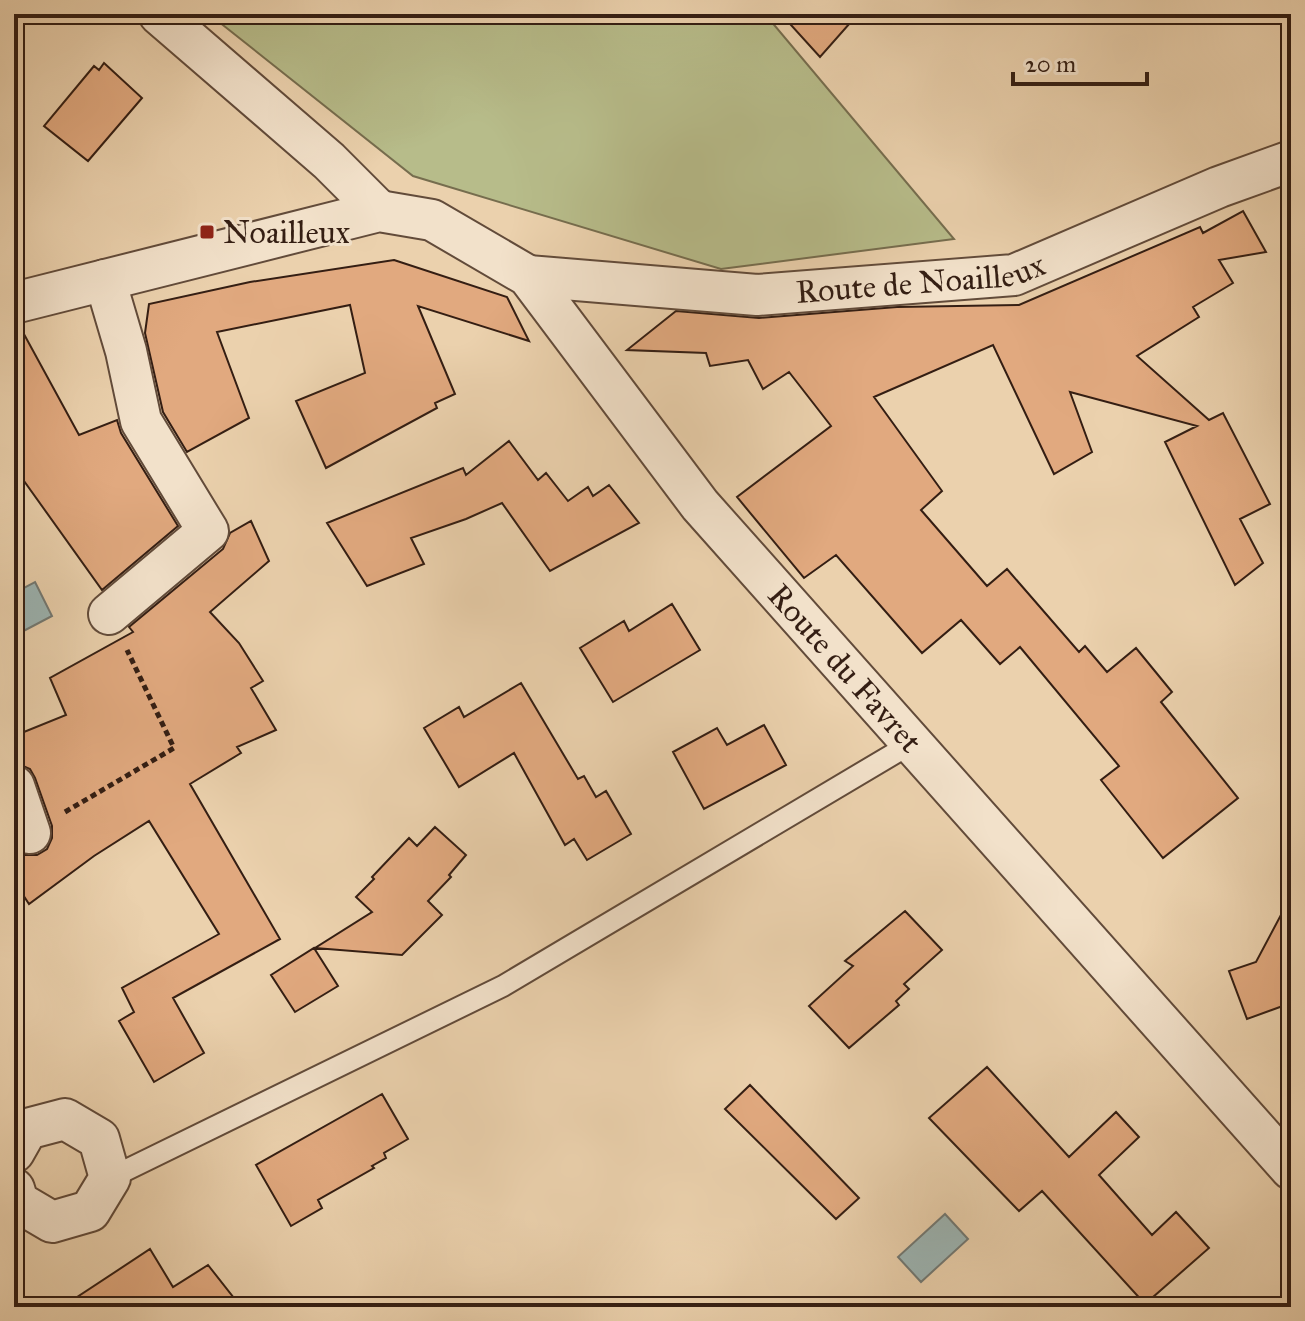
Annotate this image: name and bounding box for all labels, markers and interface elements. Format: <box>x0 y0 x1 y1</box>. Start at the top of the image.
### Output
scale bar <box>1013 36 1147 86</box>
text: 20 m <box>1025 49 1076 79</box>
place label: Noailleux <box>223 213 350 252</box>
marker: Noailleux <box>198 223 216 241</box>
street label: Route de Noailleux <box>794 245 1051 312</box>
street label: Route du Favret <box>760 576 930 761</box>

